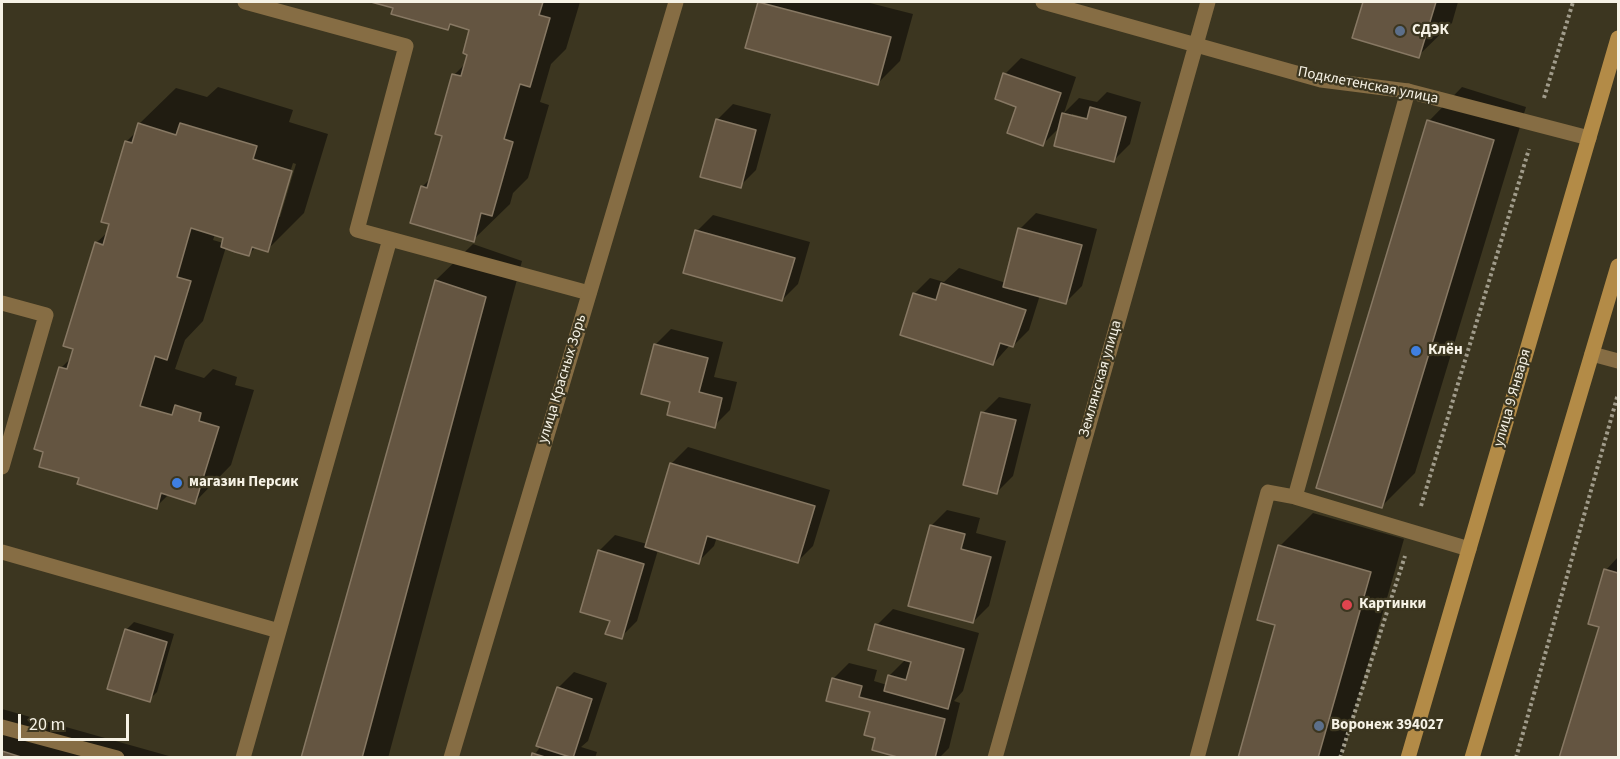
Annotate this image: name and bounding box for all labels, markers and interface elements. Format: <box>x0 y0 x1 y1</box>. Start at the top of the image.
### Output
place label: СДЭК <box>1412 22 1449 40</box>
marker: СДЭК <box>1393 24 1407 38</box>
street label: Подклетенская улица <box>1296 64 1440 108</box>
street label: улица Красных Зорь <box>535 312 591 446</box>
street label: Землянская улица <box>1076 318 1126 440</box>
place label: Клён <box>1428 342 1463 360</box>
marker: Клён <box>1409 344 1423 358</box>
street label: улица 9 Января <box>1490 347 1536 449</box>
place label: магазин Персик <box>189 474 299 492</box>
marker: магазин Персик <box>170 476 184 490</box>
place label: Картинки <box>1359 596 1426 614</box>
marker: Картинки <box>1340 598 1354 612</box>
scale bar <box>21 702 132 740</box>
text: 20 m <box>29 712 65 737</box>
place label: Воронеж 394027 <box>1331 717 1444 735</box>
marker: Воронеж 394027 <box>1312 719 1326 733</box>

